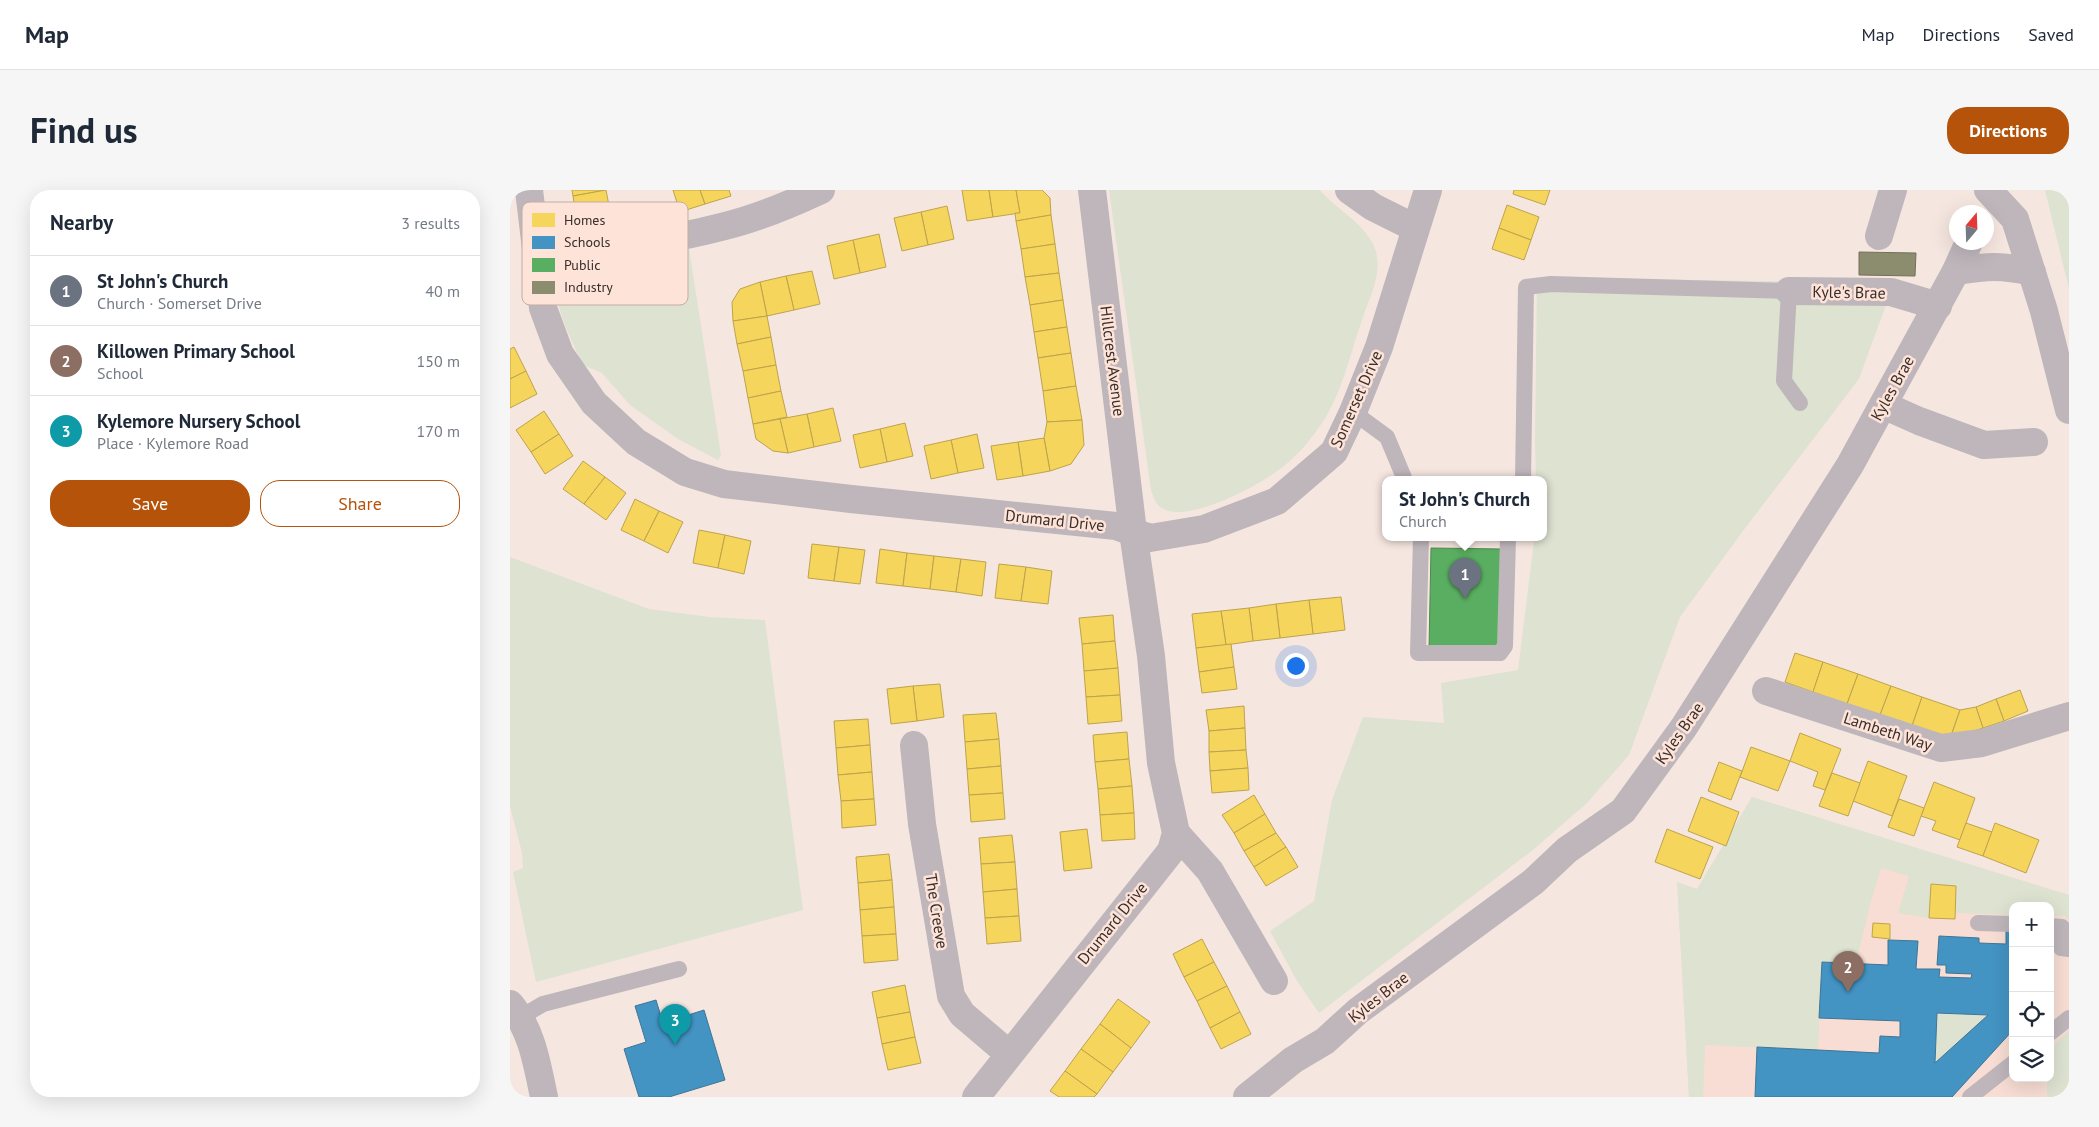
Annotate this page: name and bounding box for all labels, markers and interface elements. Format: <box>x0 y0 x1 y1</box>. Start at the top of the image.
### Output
text: Map <box>25 19 69 50</box>
text: Map <box>1862 23 1894 46</box>
text: Directions <box>1922 23 2000 46</box>
text: Saved <box>2028 23 2074 46</box>
text: Find us <box>30 107 138 153</box>
button: Directions <box>1947 107 2069 154</box>
legend <box>522 202 688 305</box>
north arrow <box>1949 205 1994 250</box>
text: Nearby <box>50 209 113 236</box>
text: Homes <box>564 211 605 229</box>
text: 3 results <box>401 213 460 233</box>
text: Schools <box>564 233 611 251</box>
text: Public <box>564 256 601 274</box>
text: St John's Church <box>97 269 228 293</box>
text: Industry <box>564 278 613 296</box>
text: 1 <box>61 281 71 301</box>
text: 40 m <box>425 281 460 301</box>
street label: Kyle's Brae <box>1812 281 1886 303</box>
text: Church · Somerset Drive <box>97 293 262 313</box>
street label: Hillcrest Avenue <box>1096 305 1130 417</box>
text: Killowen Primary School <box>97 339 295 363</box>
street label: Somerset Drive <box>1326 347 1386 451</box>
text: 2 <box>61 351 71 371</box>
text: 150 m <box>417 351 460 371</box>
street label: Kyles Brae <box>1866 352 1918 424</box>
text: School <box>97 363 143 383</box>
text: Kylemore Nursery School <box>97 409 300 433</box>
text: 3 <box>61 421 71 441</box>
text: 170 m <box>417 421 460 441</box>
text: Place · Kylemore Road <box>97 433 249 453</box>
popup <box>1382 476 1547 541</box>
button: Save <box>50 480 250 527</box>
button: Share <box>260 480 460 527</box>
text: St John's Church <box>1399 487 1530 511</box>
street label: Drumard Drive <box>1004 505 1106 535</box>
text: Church <box>1399 511 1447 531</box>
pin: 1 <box>1449 558 1481 599</box>
your location <box>1283 653 1309 679</box>
street label: Kyles Brae <box>1650 698 1708 768</box>
street label: Lambeth Way <box>1841 707 1935 755</box>
street label: The Creeve <box>921 872 953 950</box>
street label: Drumard Drive <box>1073 878 1151 968</box>
map controls <box>2009 902 2054 1082</box>
button: + <box>2009 902 2054 947</box>
button: − <box>2009 947 2054 992</box>
pin: 2 <box>1832 951 1864 992</box>
street label: Kyles Brae <box>1344 967 1412 1027</box>
button: locate <box>2009 992 2054 1037</box>
pin: 3 <box>659 1004 691 1045</box>
button: layers <box>2009 1037 2054 1082</box>

